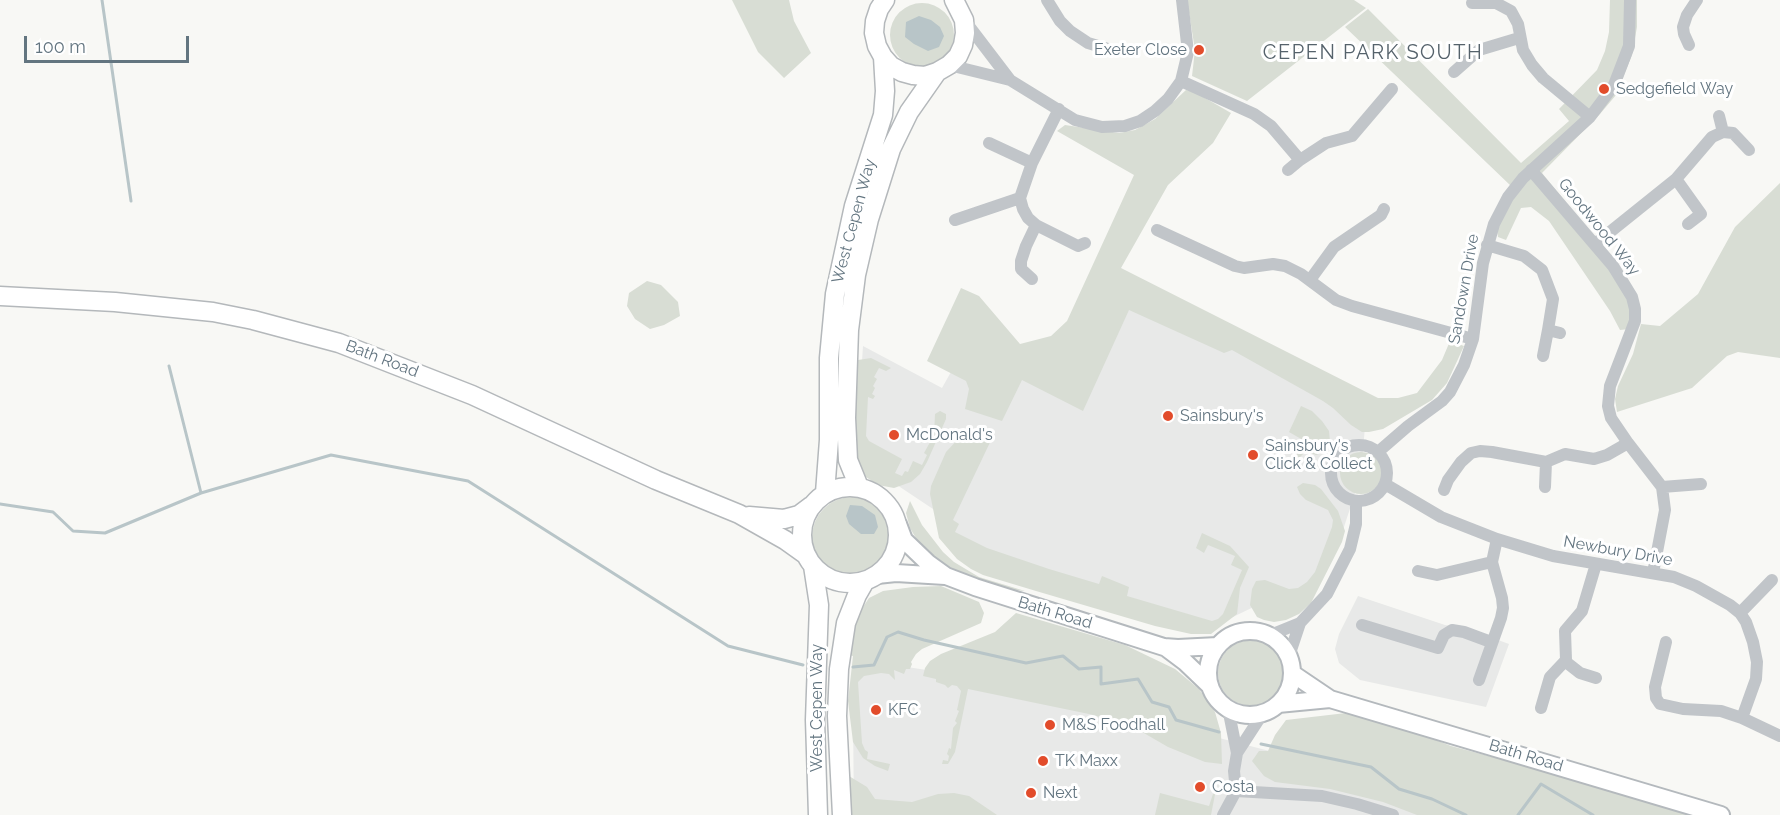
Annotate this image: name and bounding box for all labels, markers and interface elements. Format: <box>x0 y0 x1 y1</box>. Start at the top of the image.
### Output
scale bar <box>27 24 192 62</box>
text: 100 m <box>35 36 86 57</box>
place label: Exeter Close <box>1094 40 1187 60</box>
district label: CEPEN PARK SOUTH <box>1263 41 1483 65</box>
marker: Exeter Close <box>1192 43 1206 57</box>
place label: Sedgefield Way <box>1616 79 1733 99</box>
marker: Sedgefield Way <box>1597 82 1611 96</box>
street label: West Cepen Way <box>828 157 880 285</box>
street label: Goodwood Way <box>1554 175 1644 279</box>
street label: Sandown Drive <box>1445 232 1483 346</box>
street label: Bath Road <box>343 336 421 382</box>
place label: Sainsbury's <box>1180 406 1263 426</box>
marker: Sainsbury's <box>1161 409 1175 423</box>
place label: McDonald's <box>906 425 993 445</box>
marker: McDonald's <box>887 428 901 442</box>
place label: Sainsbury's Click & Collect <box>1265 436 1373 474</box>
marker: Sainsbury's Click & Collect <box>1246 448 1260 462</box>
street label: Newbury Drive <box>1562 532 1674 570</box>
street label: Bath Road <box>1016 593 1094 633</box>
street label: West Cepen Way <box>807 644 827 772</box>
place label: KFC <box>888 700 918 720</box>
marker: KFC <box>869 703 883 717</box>
place label: M&S Foodhall <box>1062 715 1165 735</box>
marker: M&S Foodhall <box>1043 718 1057 732</box>
street label: Bath Road <box>1487 736 1565 776</box>
place label: TK Maxx <box>1055 751 1118 771</box>
marker: TK Maxx <box>1036 754 1050 768</box>
place label: Costa <box>1212 777 1254 797</box>
marker: Costa <box>1193 780 1207 794</box>
place label: Next <box>1043 783 1078 803</box>
marker: Next <box>1024 786 1038 800</box>

